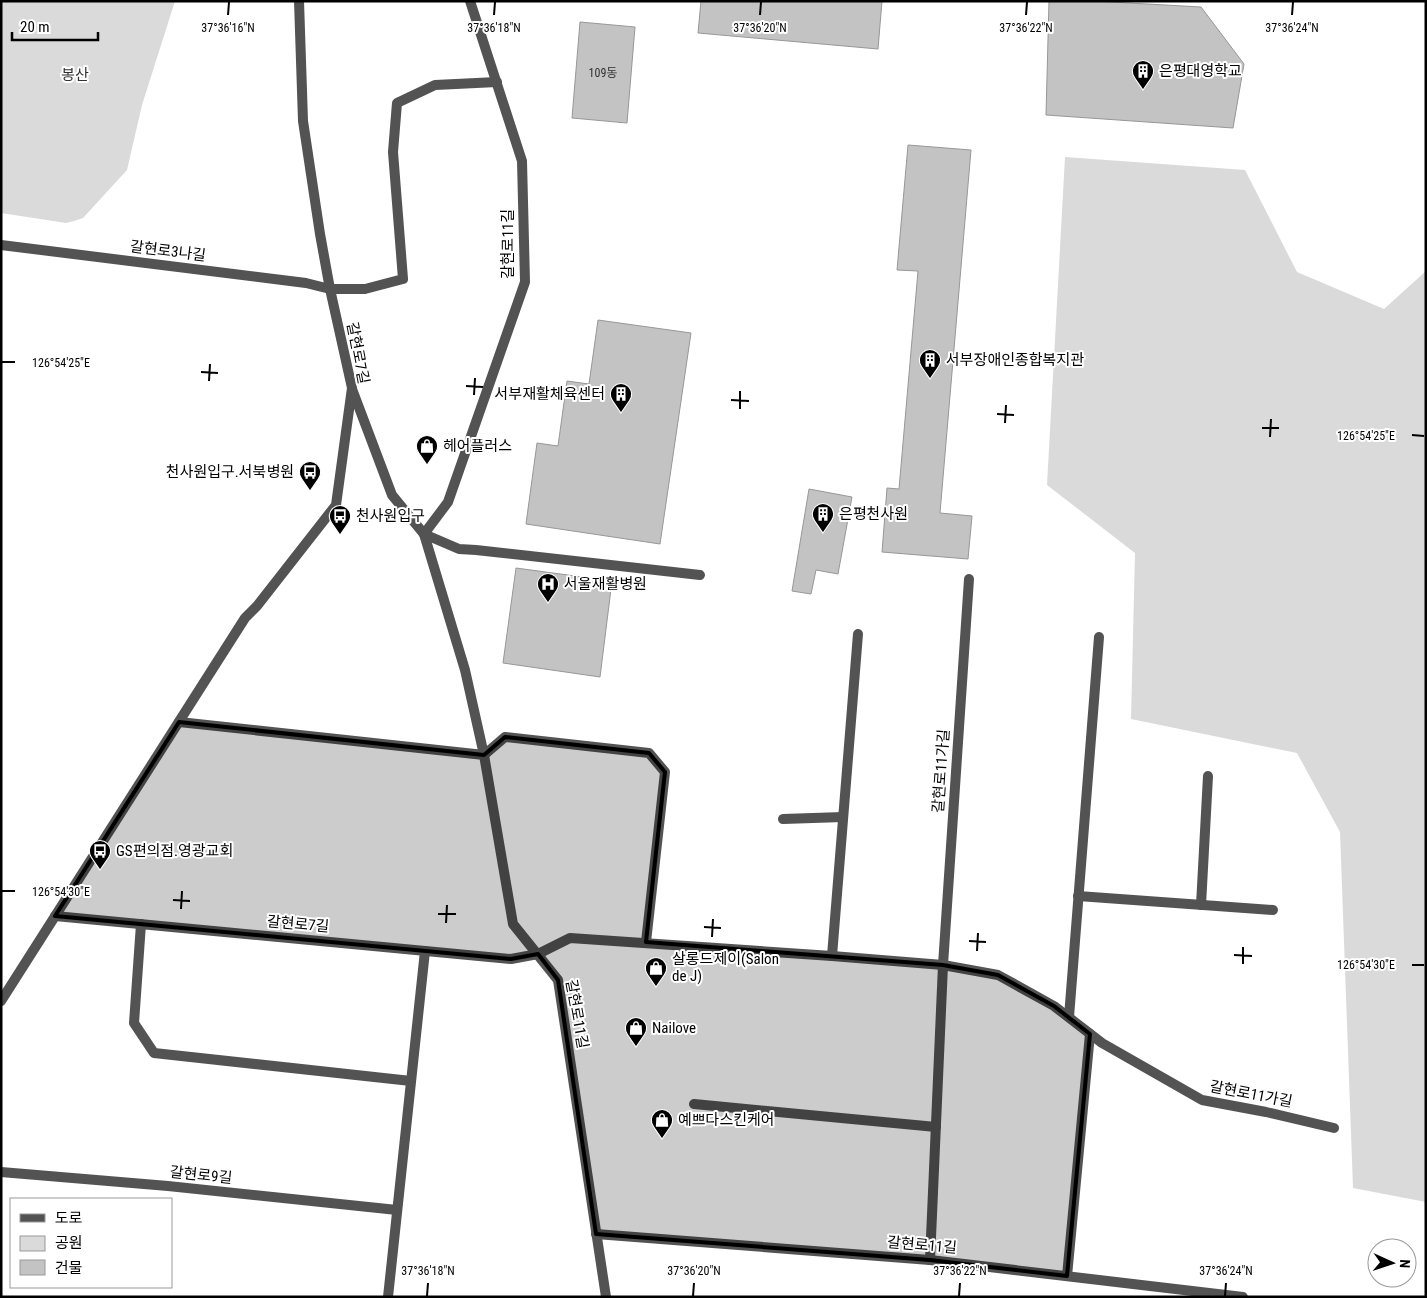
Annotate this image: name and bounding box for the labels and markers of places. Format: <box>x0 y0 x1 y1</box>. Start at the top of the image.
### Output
building icon: 은평대영학교 <box>1131 59 1155 90</box>
place label: 은평대영학교 <box>1159 62 1242 80</box>
building icon: 서부장애인종합복지관 <box>918 348 942 379</box>
place label: 서부장애인종합복지관 <box>946 351 1084 369</box>
building icon: 서부재활체육센터 <box>609 382 633 413</box>
place label: 서부재활체육센터 <box>495 385 605 403</box>
shop icon: 헤어플러스 <box>415 434 439 465</box>
place label: 헤어플러스 <box>443 437 512 455</box>
bus stop icon: 천사원입구.서북병원 <box>298 460 322 491</box>
place label: 천사원입구.서북병원 <box>166 463 294 481</box>
building icon: 은평천사원 <box>811 502 835 533</box>
bus stop icon: 천사원입구 <box>328 504 352 535</box>
place label: 은평천사원 <box>839 505 908 523</box>
place label: 천사원입구 <box>356 507 425 525</box>
hospital icon: 서울재활병원 <box>536 572 560 603</box>
place label: 서울재활병원 <box>564 575 647 593</box>
bus stop icon: GS편의점.영광교회 <box>88 839 112 870</box>
place label: GS편의점.영광교회 <box>116 842 233 860</box>
place label: 살롱드제이(Salon de J) <box>672 950 779 985</box>
shop icon: 살롱드제이(Salon de J) <box>644 956 668 987</box>
shop icon: Nailove <box>624 1016 648 1047</box>
place label: Nailove <box>652 1019 696 1037</box>
shop icon: 예쁘다스킨케어 <box>650 1108 674 1139</box>
place label: 예쁘다스킨케어 <box>678 1111 775 1129</box>

